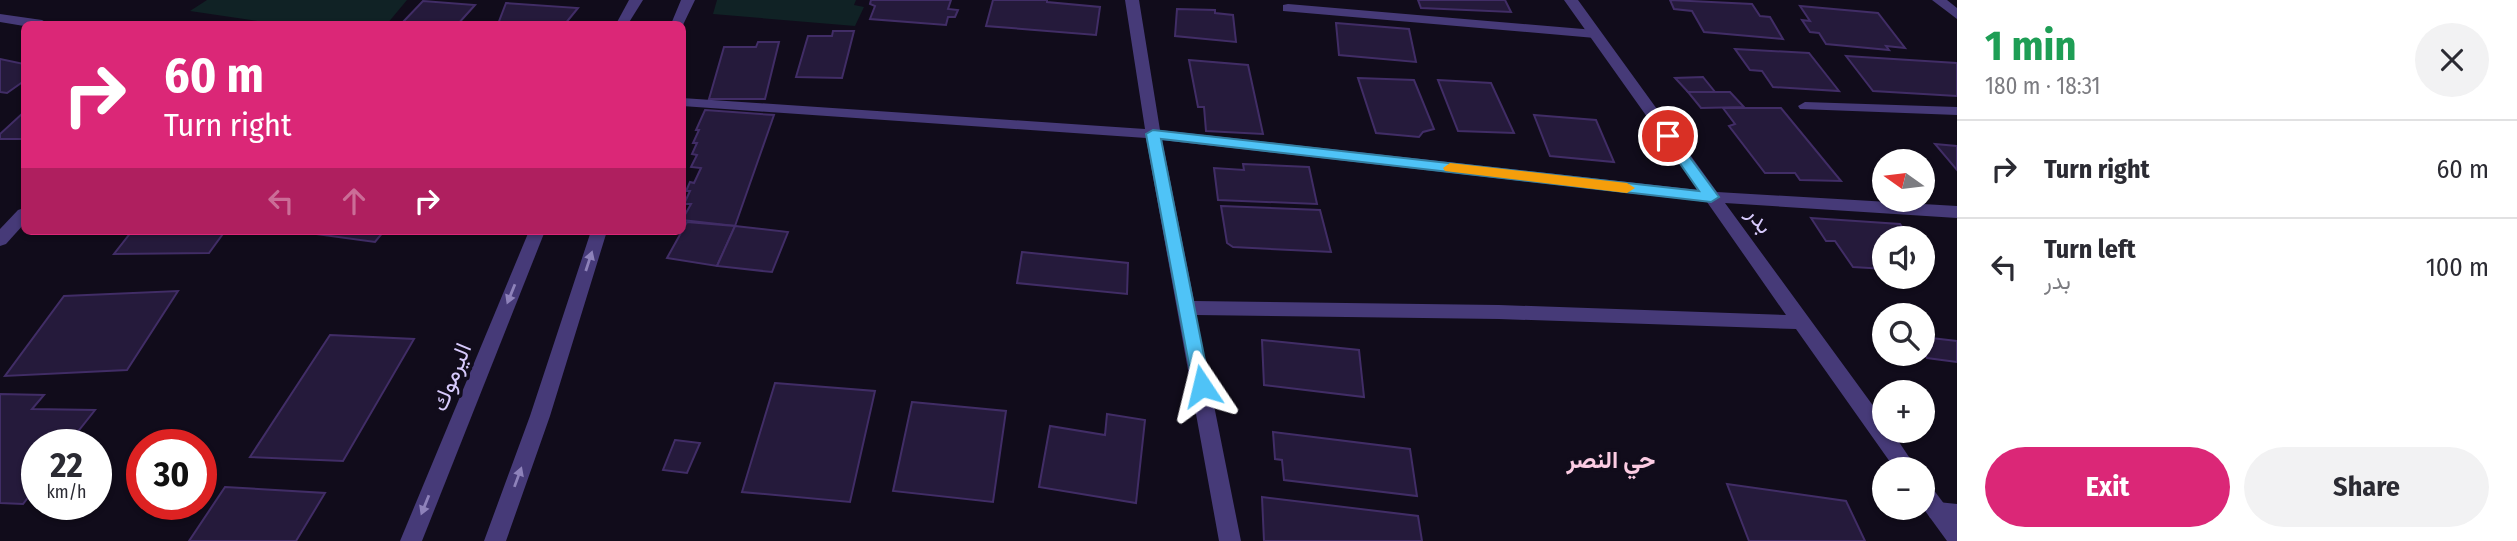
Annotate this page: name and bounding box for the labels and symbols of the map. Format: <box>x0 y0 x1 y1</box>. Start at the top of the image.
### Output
pin <box>1638 106 1698 166</box>
north arrow <box>1872 149 1936 212</box>
street label: بدر <box>1739 200 1779 240</box>
one-way arrow <box>585 250 595 271</box>
one-way arrow <box>505 284 516 305</box>
street label: اليرموك <box>425 339 478 416</box>
position arrow <box>1165 349 1239 423</box>
speed limit sign: 30 <box>126 429 217 520</box>
district label: حي النصر <box>1566 446 1655 480</box>
one-way arrow <box>513 466 524 487</box>
one-way arrow <box>420 495 431 516</box>

